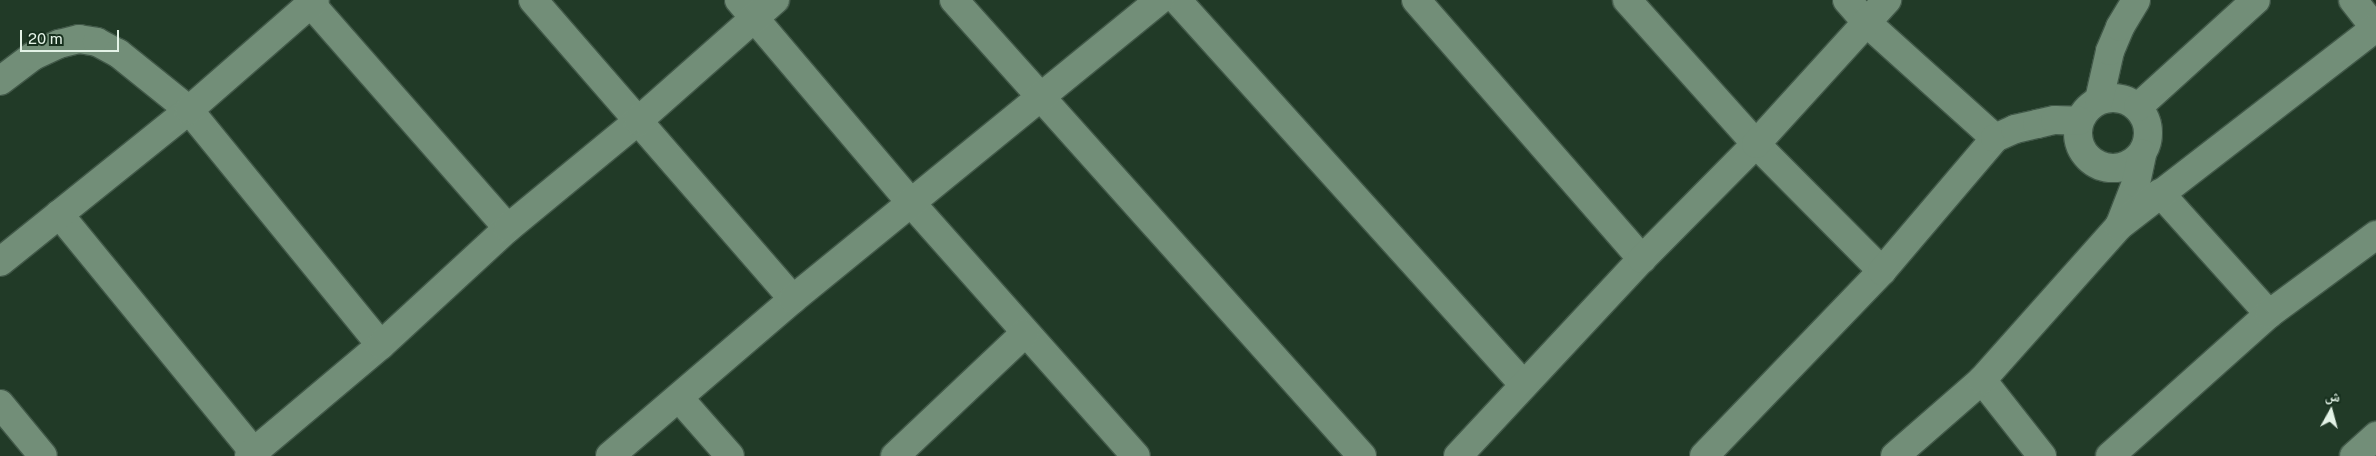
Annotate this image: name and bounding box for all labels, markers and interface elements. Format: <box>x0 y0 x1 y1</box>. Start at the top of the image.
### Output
scale bar <box>22 20 121 52</box>
text: 20 m <box>28 30 63 47</box>
north arrow <box>2306 386 2356 436</box>
text: ش <box>2324 387 2341 405</box>

